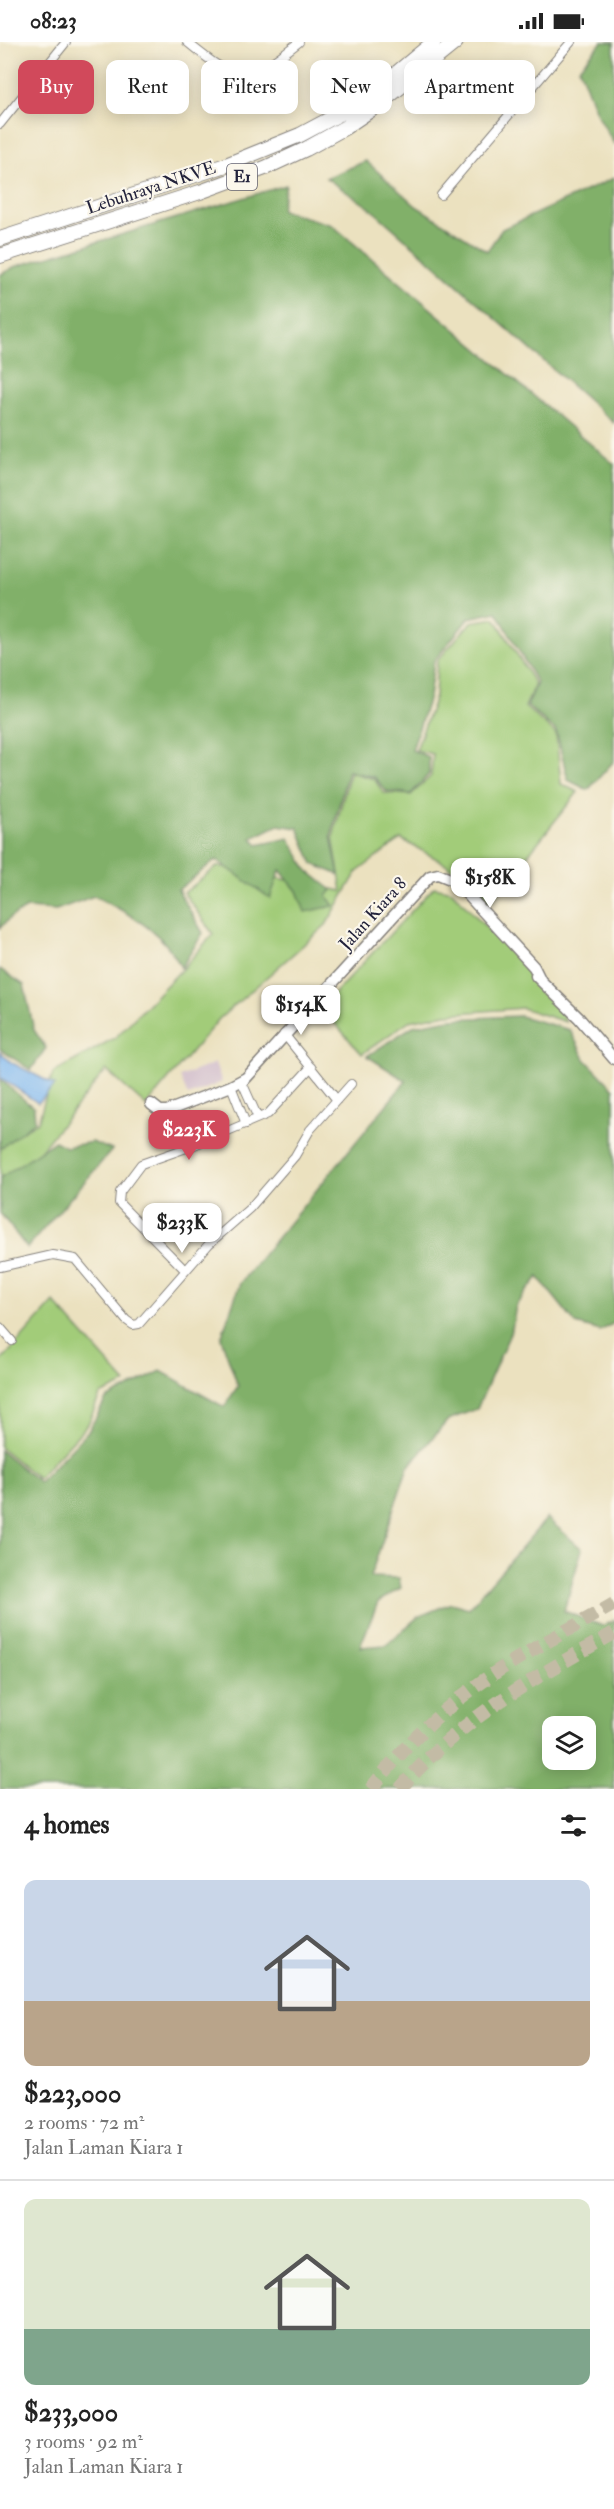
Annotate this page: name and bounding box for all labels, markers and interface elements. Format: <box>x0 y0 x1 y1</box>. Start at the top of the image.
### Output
text: 08:23 <box>30 7 77 35</box>
chip: Buy <box>18 60 94 114</box>
chip: Rent <box>106 60 189 114</box>
chip: Filters <box>201 60 298 114</box>
chip: New <box>310 60 392 114</box>
chip: Apartment <box>404 60 535 114</box>
street label: Lebuhraya NKVE <box>83 156 219 220</box>
road number: E1 <box>227 164 257 190</box>
pin: $158K <box>448 858 532 909</box>
text: $158K <box>465 865 515 890</box>
street label: Jalan Kiara 8 <box>334 873 412 956</box>
pin: $154K <box>259 985 343 1036</box>
text: $154K <box>275 992 327 1017</box>
pin: $223K <box>147 1110 231 1161</box>
text: $223K <box>162 1117 216 1142</box>
pin: $233K <box>140 1203 224 1254</box>
text: $233K <box>157 1210 207 1235</box>
map controls <box>542 1716 596 1770</box>
button: layers <box>542 1716 596 1770</box>
text: 4 homes <box>24 1809 110 1841</box>
icon: filters <box>557 1809 590 1842</box>
icon: home <box>253 1919 361 2027</box>
text: $223,000 <box>24 2078 121 2110</box>
text: 2 rooms · 72 m² <box>24 2110 144 2135</box>
text: Jalan Laman Kiara 1 <box>24 2135 183 2160</box>
icon: home <box>253 2238 361 2346</box>
text: $233,000 <box>24 2397 118 2429</box>
text: 3 rooms · 92 m² <box>24 2429 143 2454</box>
text: Jalan Laman Kiara 1 <box>24 2454 183 2479</box>

